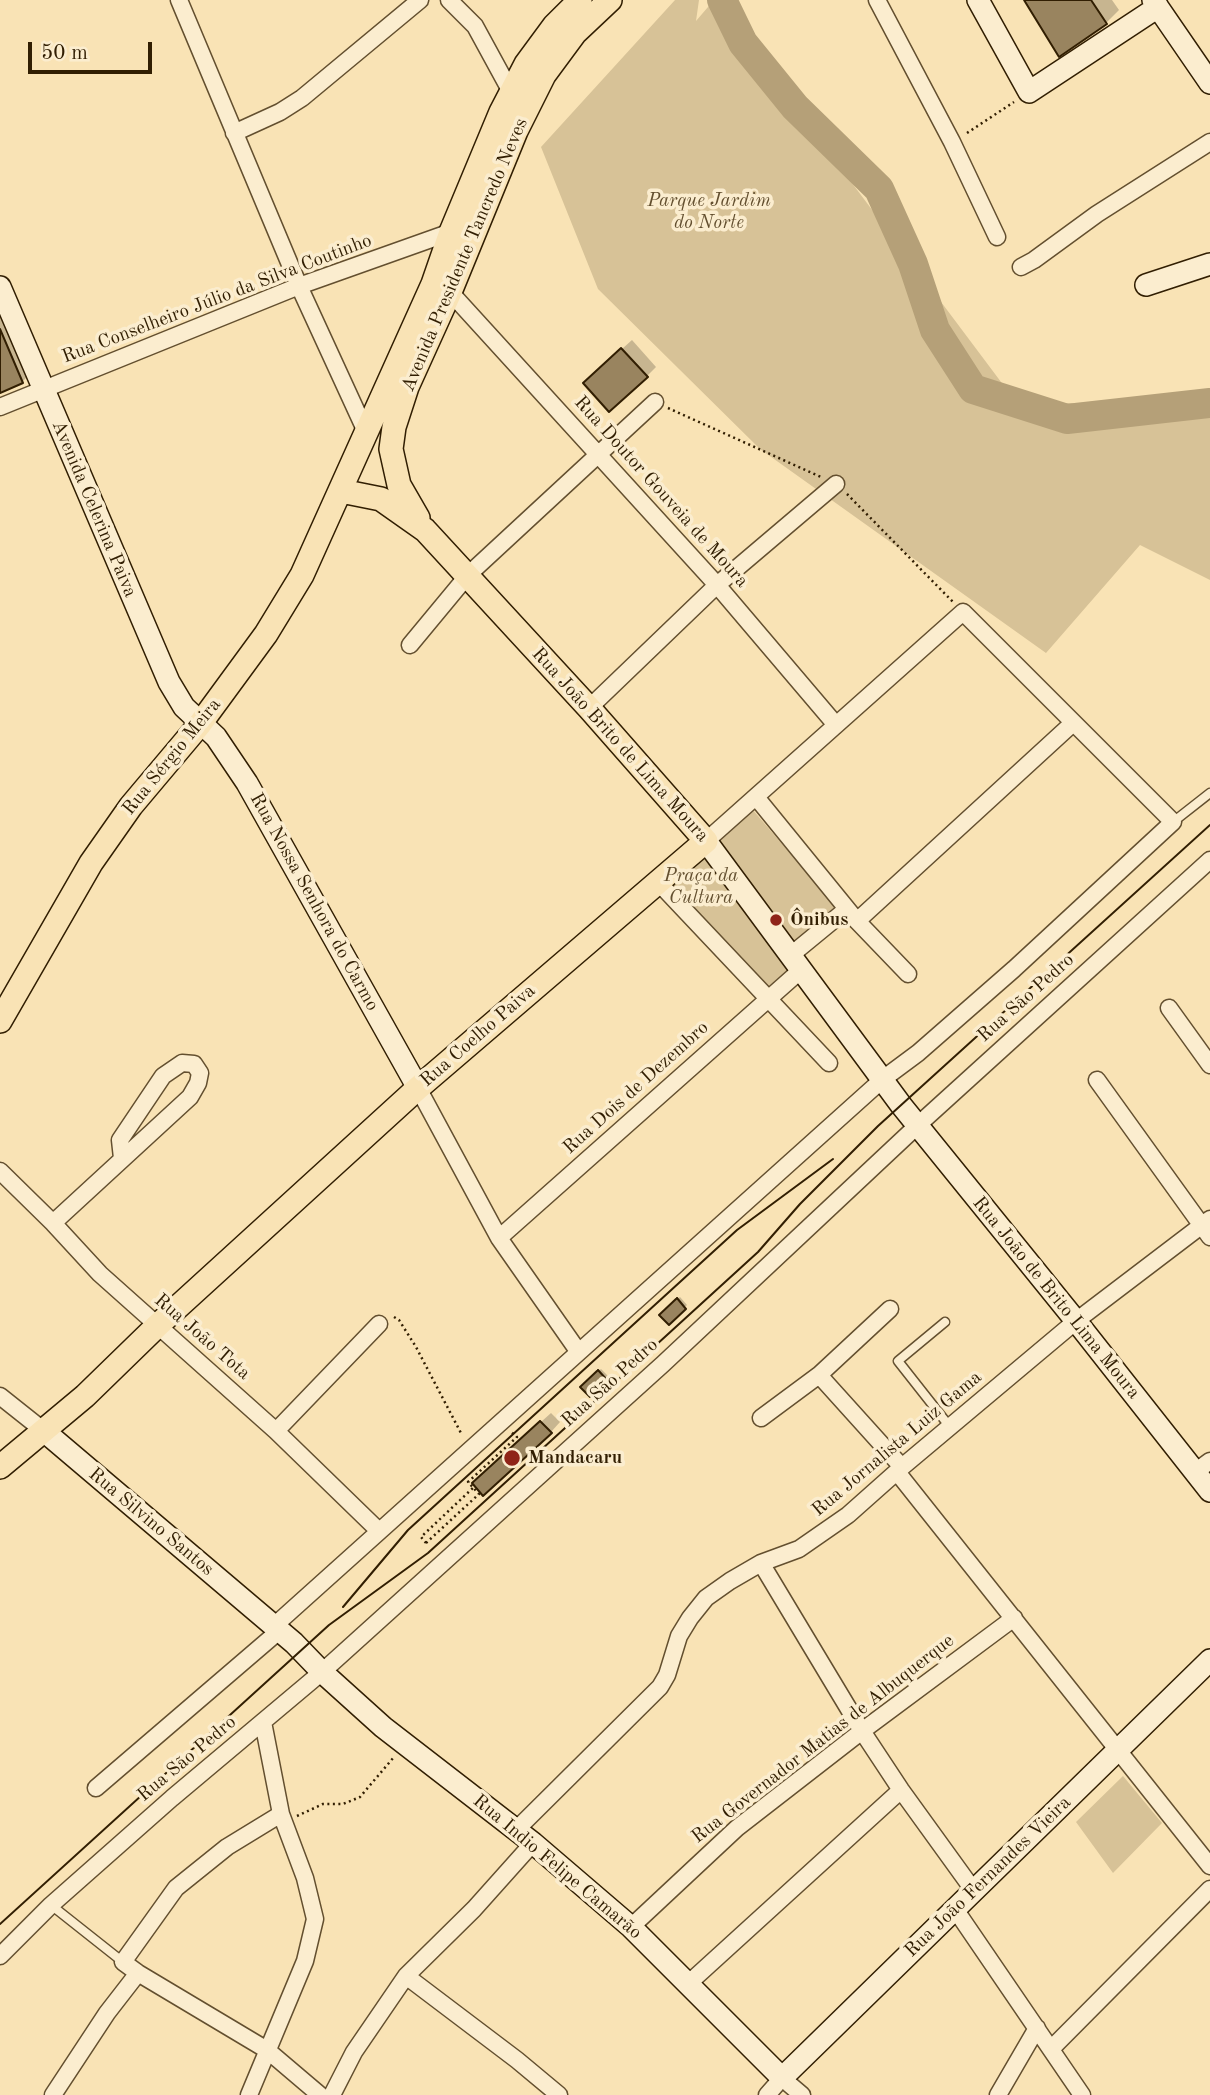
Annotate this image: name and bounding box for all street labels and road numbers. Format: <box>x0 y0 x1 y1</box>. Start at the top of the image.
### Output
street label: Avenida Presidente Tancredo Neves <box>397 115 533 395</box>
street label: Rua Conselheiro Júlio da Silva Coutinho <box>59 229 375 369</box>
street label: Rua Doutor Gouveia de Moura <box>569 392 753 592</box>
street label: Avenida Celerina Paiva <box>46 417 142 601</box>
street label: Rua João Brito de Lima Moura <box>527 643 713 847</box>
street label: Rua Sérgio Meira <box>118 694 226 820</box>
street label: Rua Nossa Senhora do Carmo <box>244 789 384 1015</box>
street label: Rua São Pedro <box>973 949 1079 1047</box>
street label: Rua Coelho Paiva <box>416 980 540 1092</box>
street label: Rua Dois de Dezembro <box>558 1017 714 1159</box>
street label: Rua João de Brito Lima Moura <box>967 1192 1145 1404</box>
street label: Rua João Tota <box>149 1289 255 1385</box>
street label: Rua São Pedro <box>557 1334 663 1432</box>
street label: Rua Jornalista Luiz Gama <box>807 1366 987 1522</box>
street label: Rua Silvino Santos <box>84 1463 218 1581</box>
street label: Rua Governador Matias de Albuquerque <box>687 1629 959 1849</box>
street label: Rua São Pedro <box>133 1711 241 1807</box>
street label: Rua Indio Felipe Camarão <box>468 1790 646 1944</box>
street label: Rua João Fernandes Vieira <box>900 1792 1076 1962</box>

